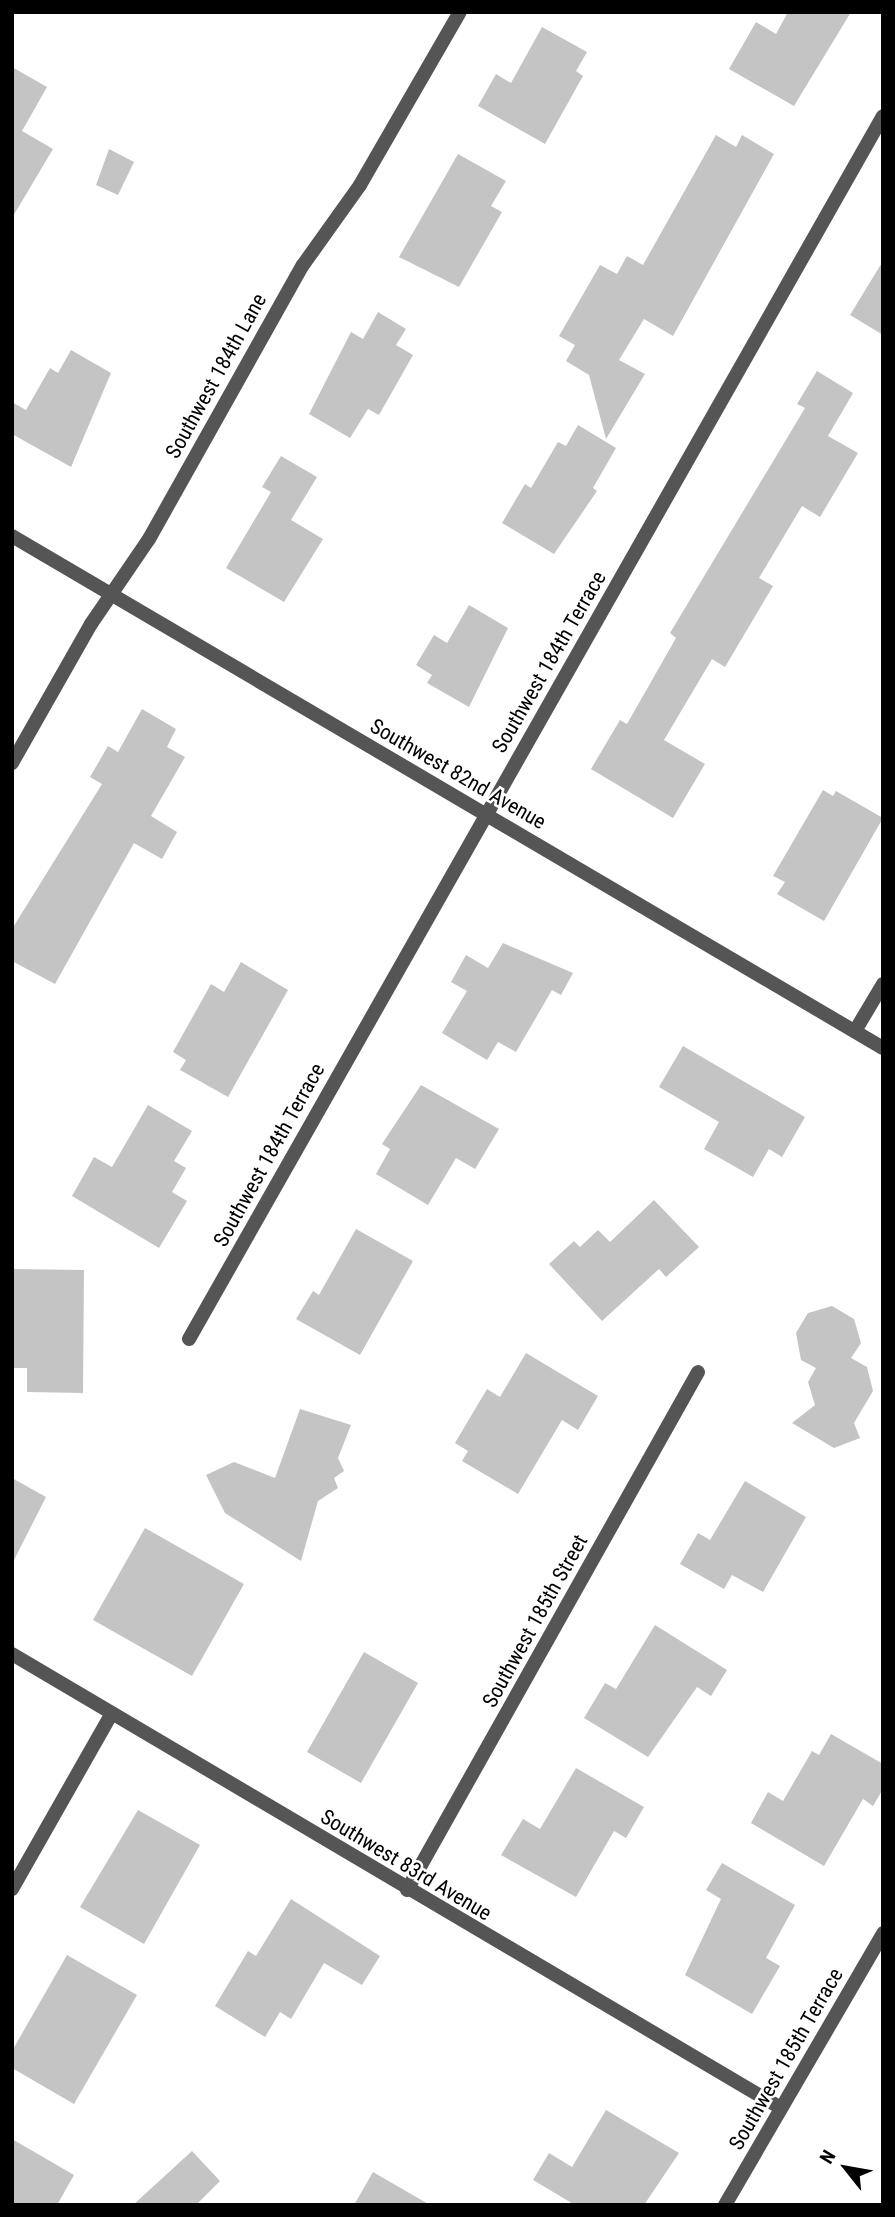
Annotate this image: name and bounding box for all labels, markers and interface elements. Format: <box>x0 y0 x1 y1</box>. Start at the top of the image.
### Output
street label: Southwest 184th Lane <box>160 289 272 463</box>
street label: Southwest 184th Terrace <box>487 566 611 758</box>
street label: Southwest 82nd Avenue <box>366 713 550 835</box>
street label: Southwest 184th Terrace <box>208 1059 330 1251</box>
street label: Southwest 185th Street <box>477 1530 593 1712</box>
street label: Southwest 83rd Avenue <box>316 1804 496 1926</box>
street label: Southwest 185th Terrace <box>724 1963 848 2155</box>
north arrow <box>811 2133 881 2203</box>
text: N <box>815 2146 840 2168</box>

